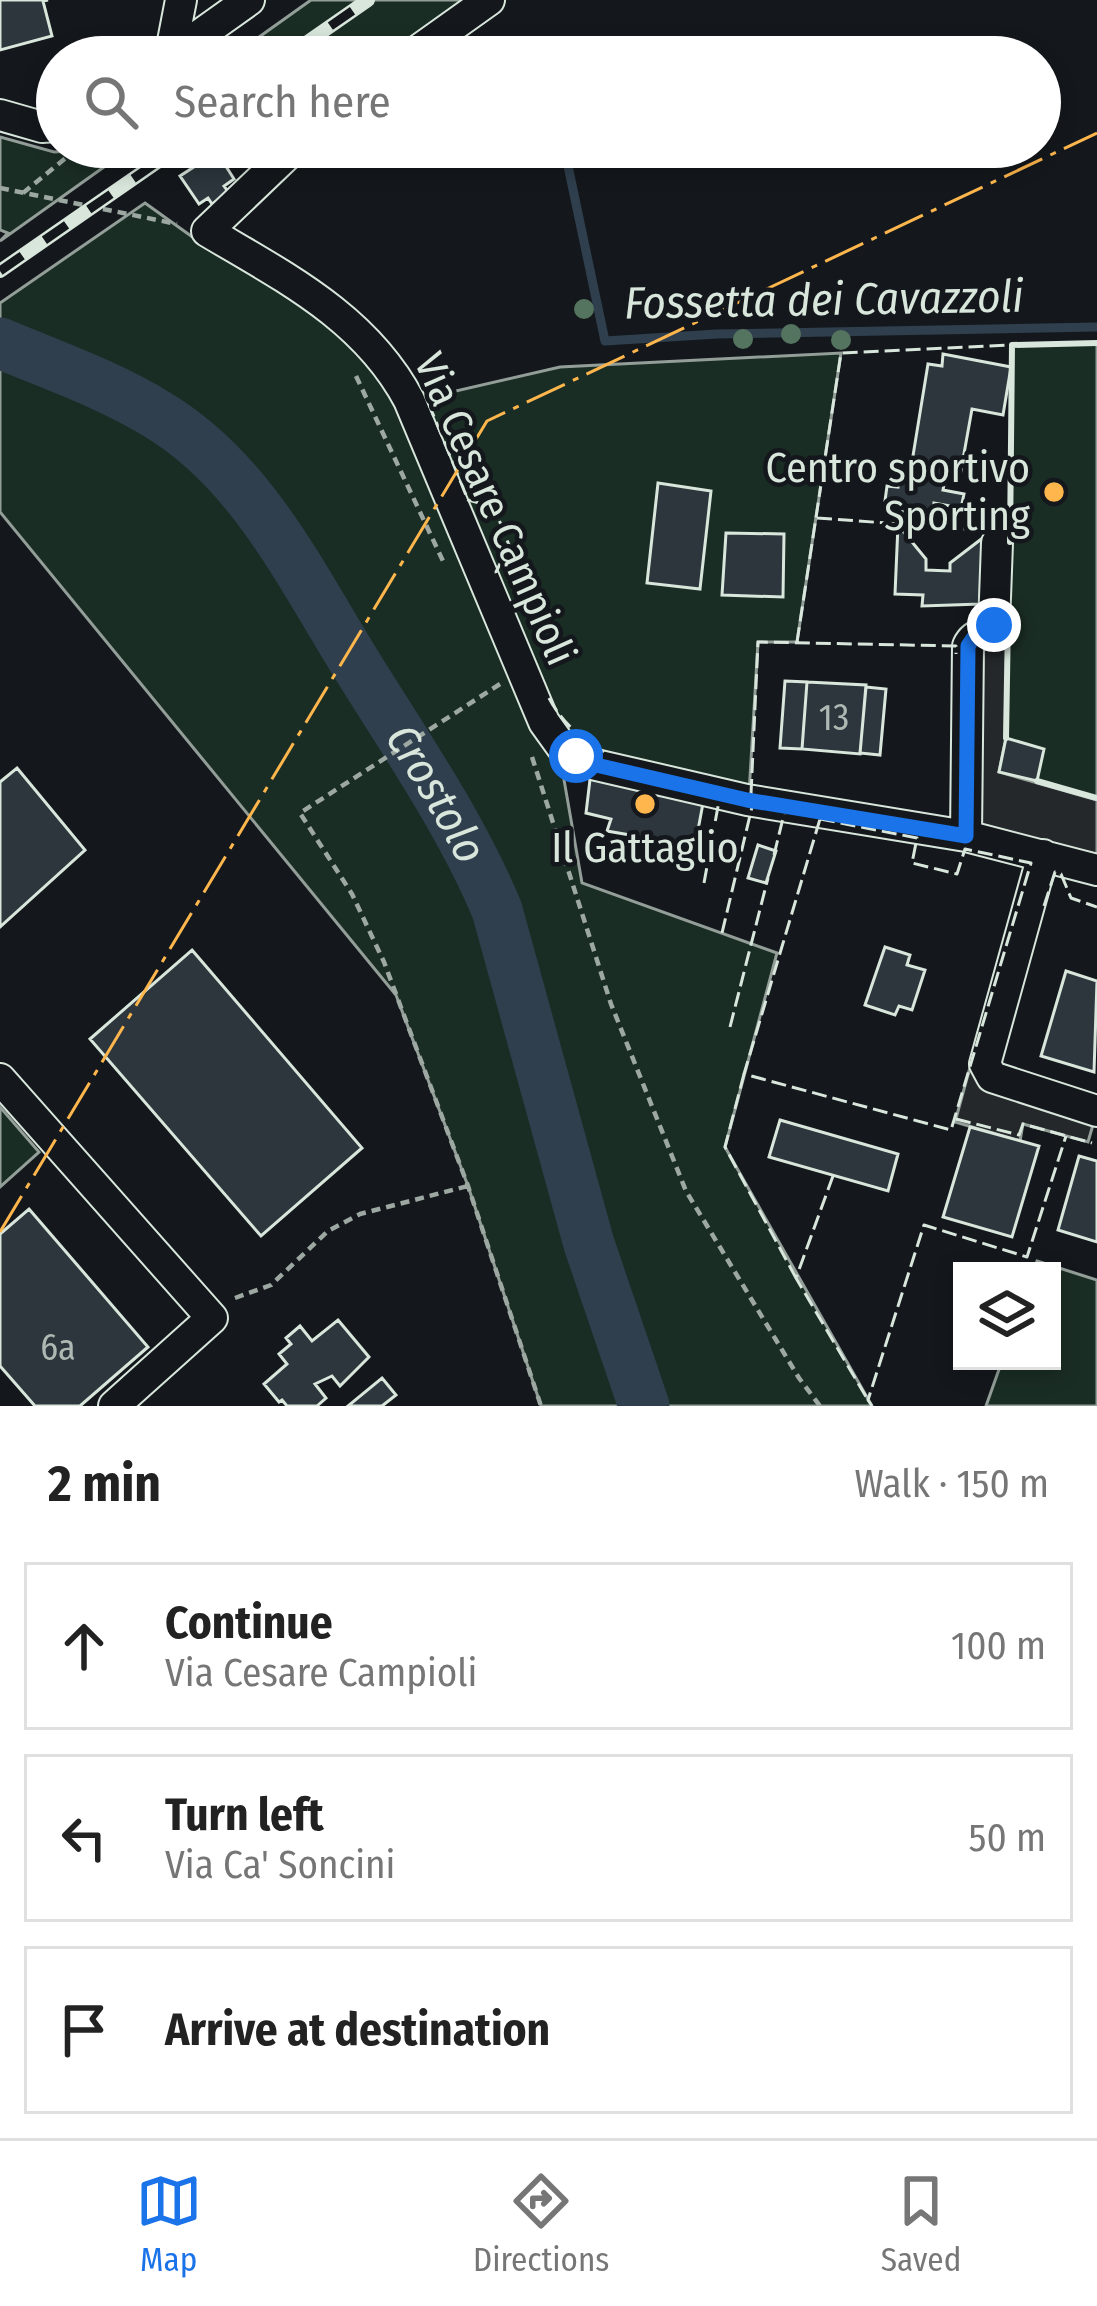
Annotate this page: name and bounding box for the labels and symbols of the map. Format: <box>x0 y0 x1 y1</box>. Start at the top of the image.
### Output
water label: Fossetta dei Cavazzoli <box>624 270 1025 330</box>
street label: Via Cesare Campioli <box>404 345 586 673</box>
place label: Centro sportivo Sporting <box>765 443 1030 541</box>
marker: Centro sportivo Sporting <box>1041 479 1067 505</box>
route end <box>967 598 1021 652</box>
house number: 13 <box>819 696 849 740</box>
water label: Crostolo <box>374 715 498 872</box>
route start <box>549 729 603 783</box>
marker: Il Gattaglio <box>632 791 658 817</box>
place label: Il Gattaglio <box>551 823 739 873</box>
house number: 6a <box>40 1326 76 1370</box>

